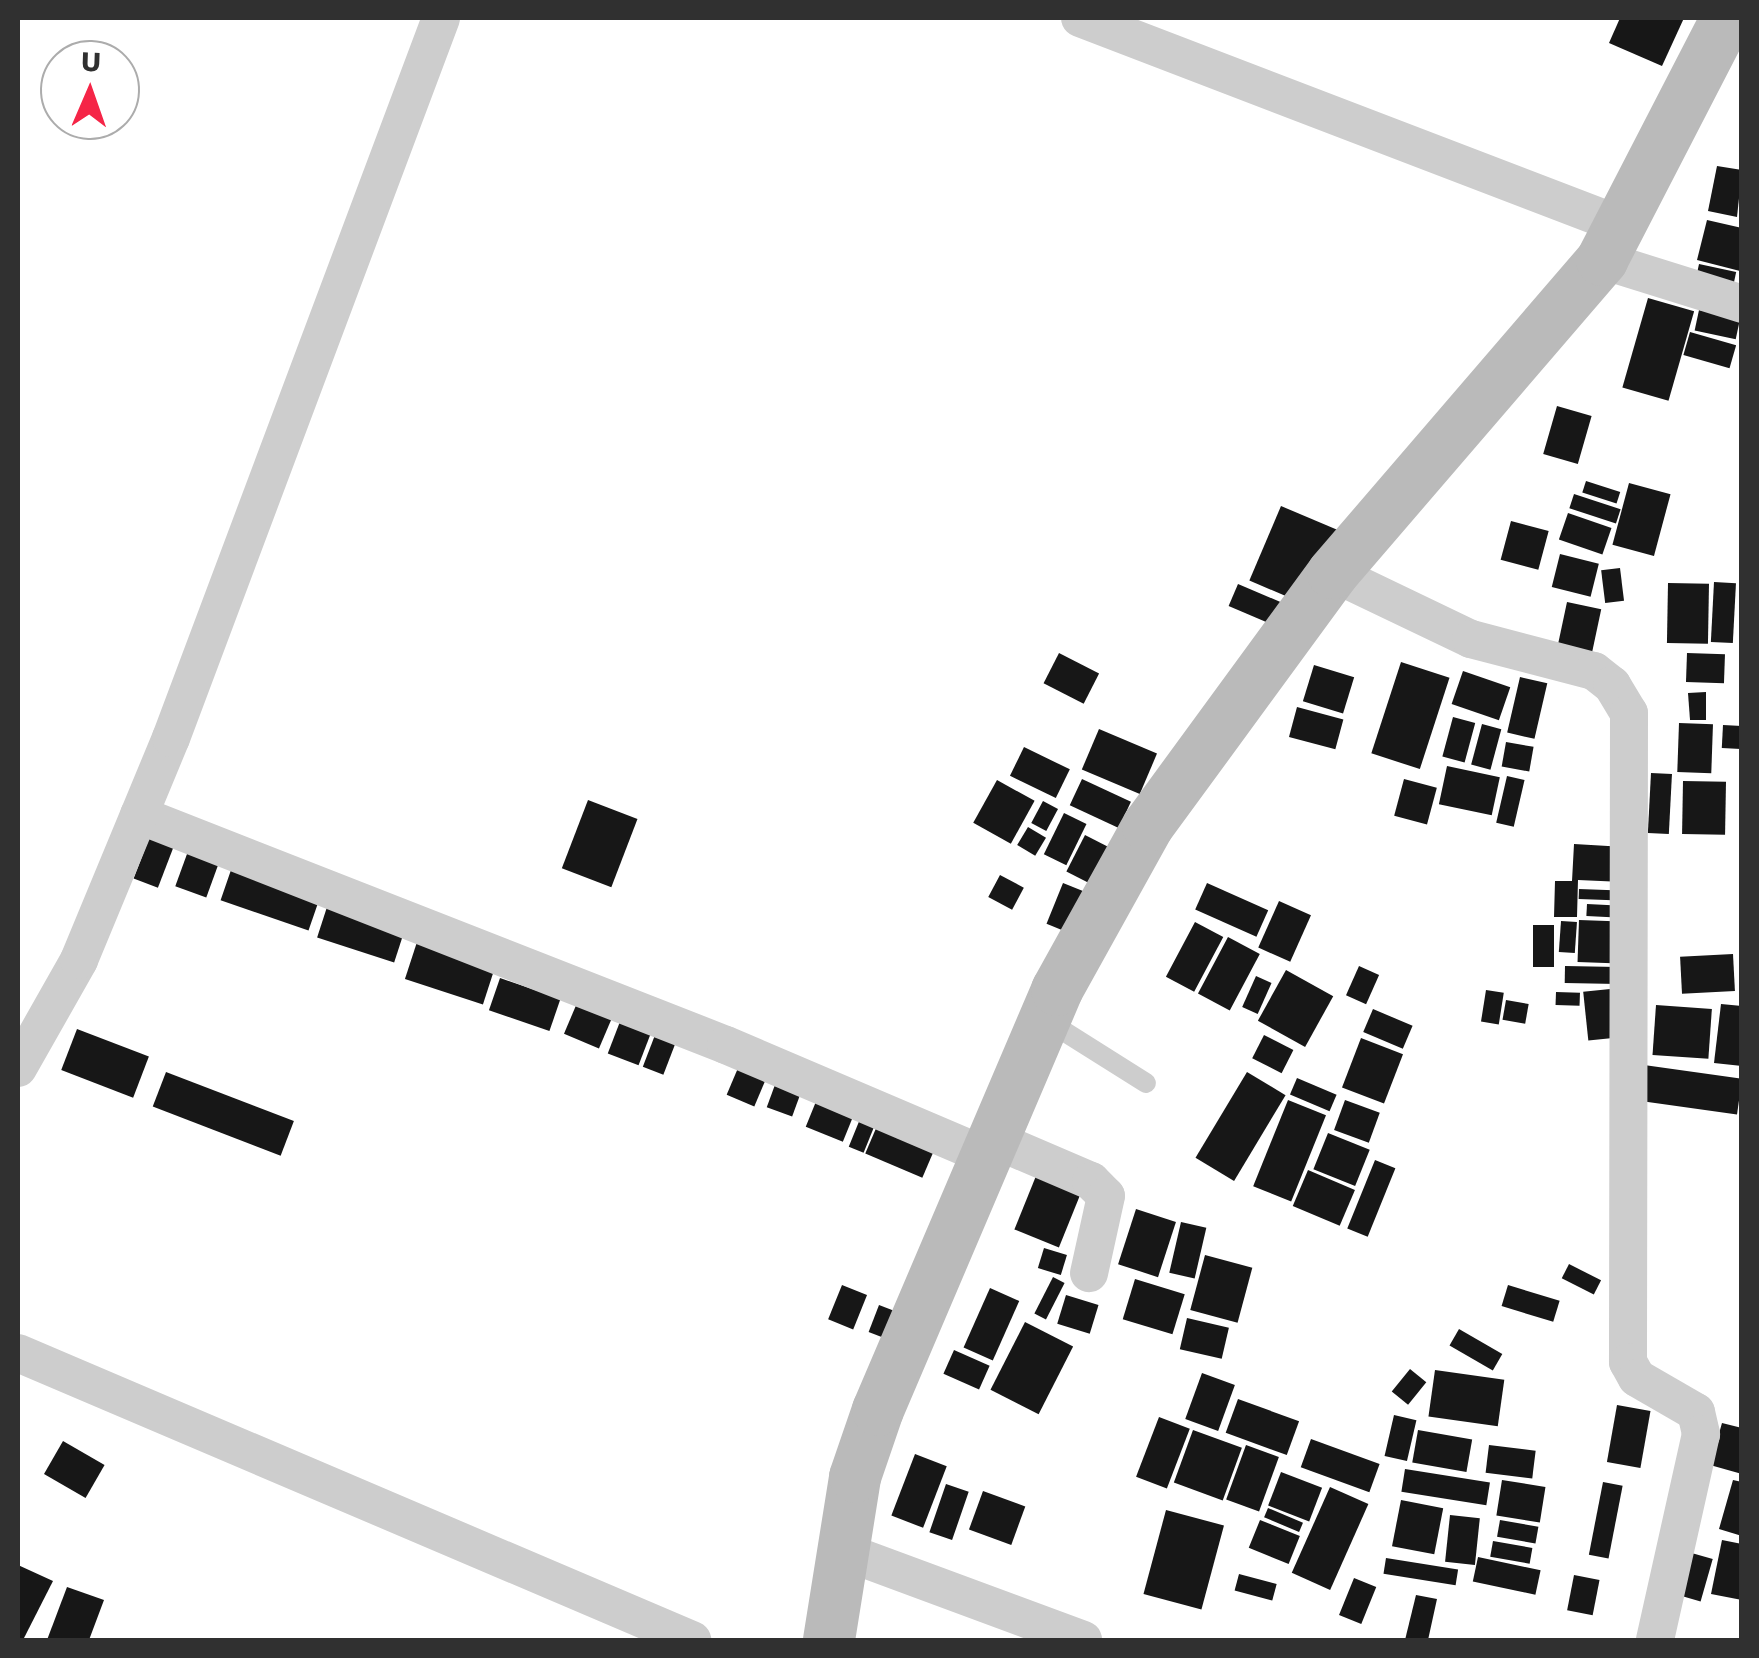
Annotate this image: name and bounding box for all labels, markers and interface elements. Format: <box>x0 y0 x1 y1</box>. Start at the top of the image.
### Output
north arrow <box>40 40 140 140</box>
text: U <box>80 45 102 78</box>

